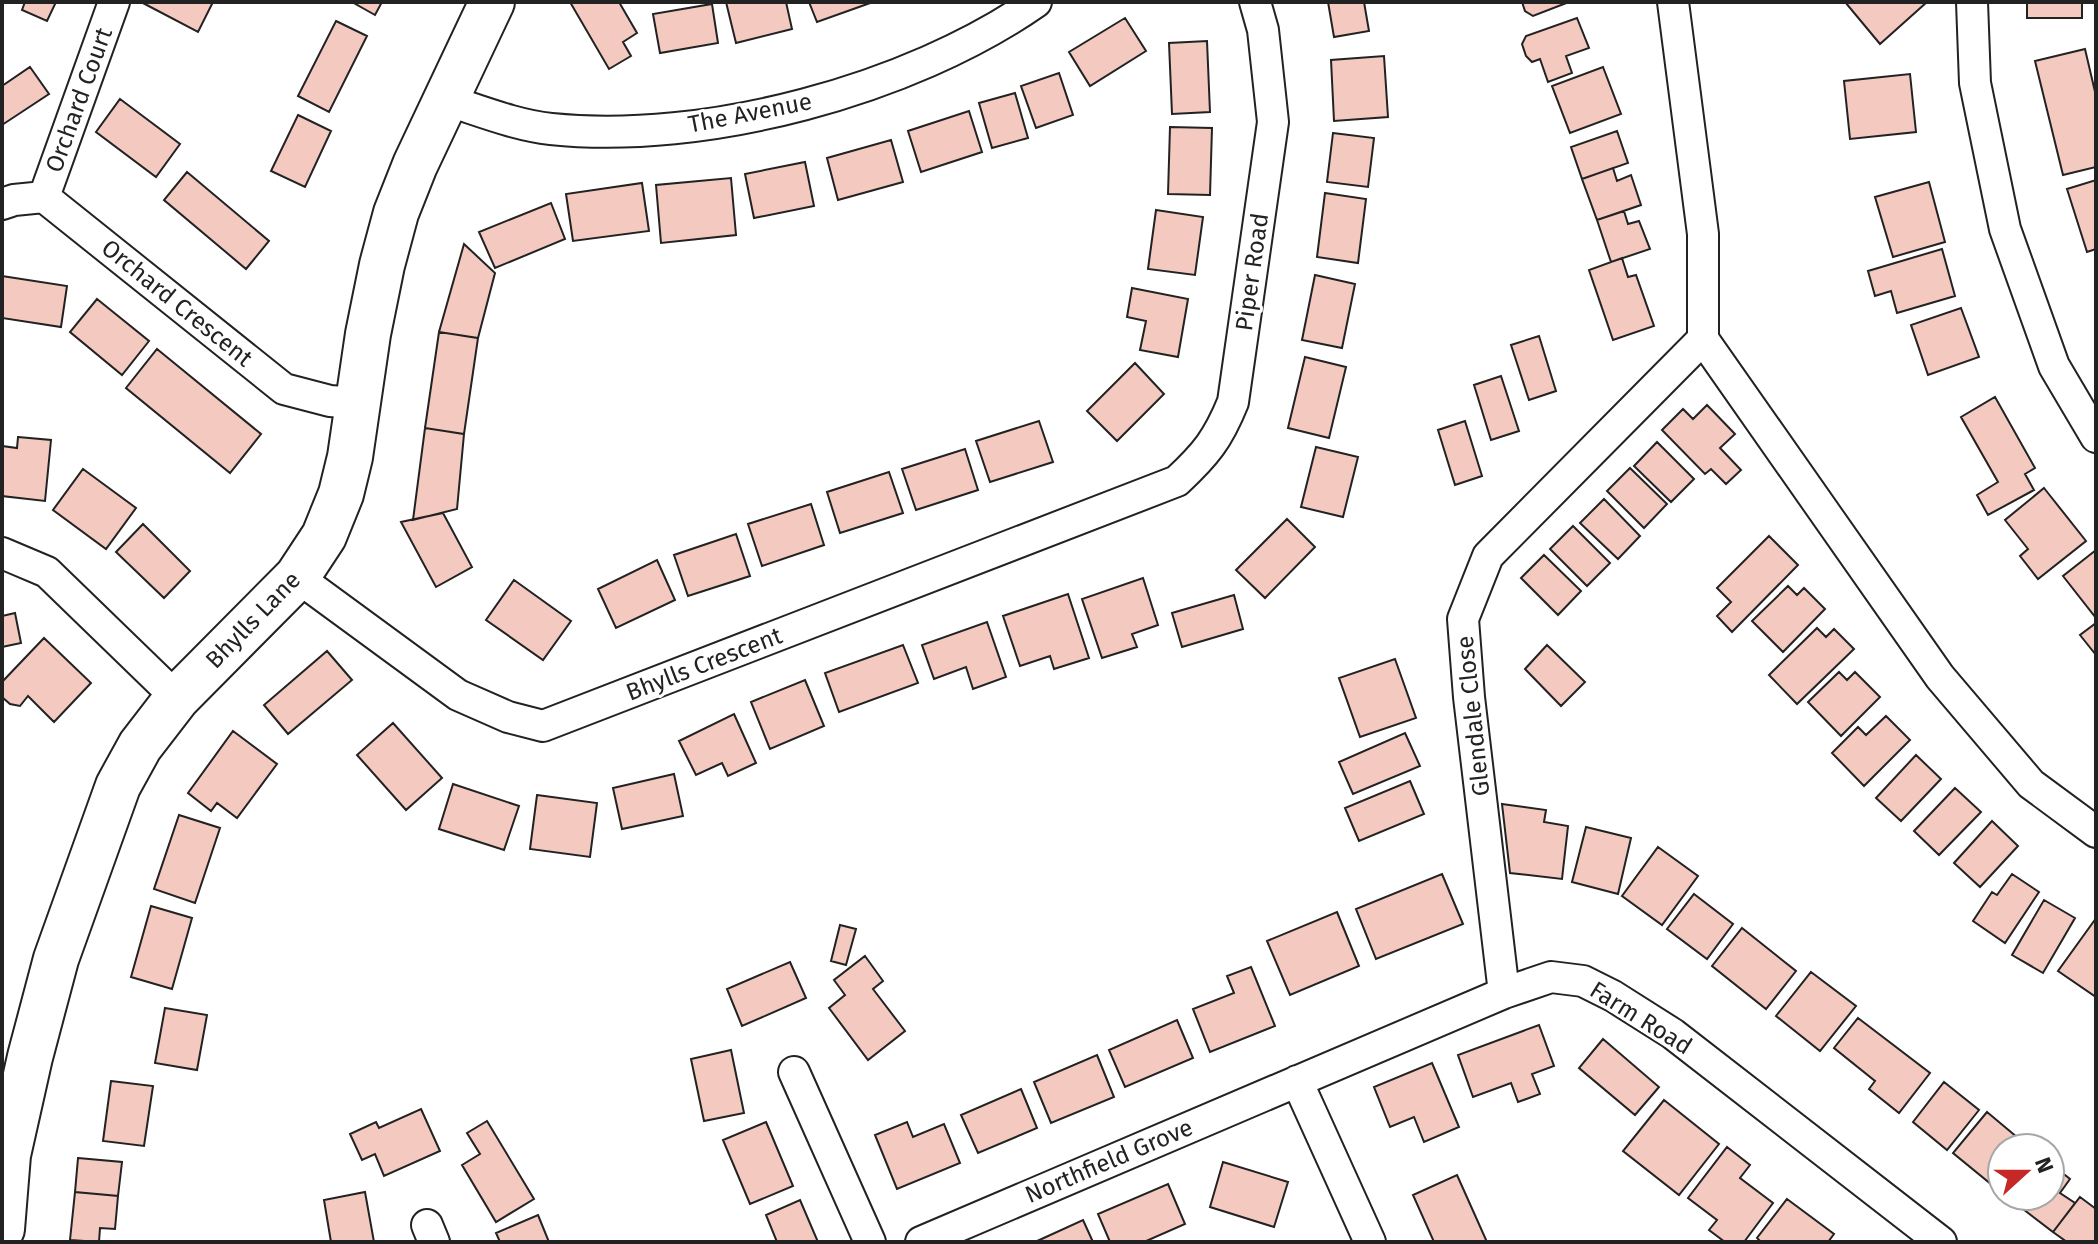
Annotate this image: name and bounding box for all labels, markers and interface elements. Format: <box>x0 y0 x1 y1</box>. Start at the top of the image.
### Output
street label: Orchard Court <box>40 24 118 176</box>
street label: The Avenue <box>686 87 814 139</box>
street label: Piper Road <box>1230 211 1274 333</box>
street label: Orchard Crescent <box>96 234 258 373</box>
street label: Bhylls Lane <box>200 566 306 674</box>
street label: Bhylls Crescent <box>622 621 786 707</box>
street label: Glendale Close <box>1451 634 1495 798</box>
street label: Farm Road <box>1585 976 1697 1060</box>
street label: Northfield Grove <box>1021 1113 1197 1209</box>
north arrow <box>1986 1132 2066 1212</box>
text: N <box>2029 1153 2059 1177</box>

